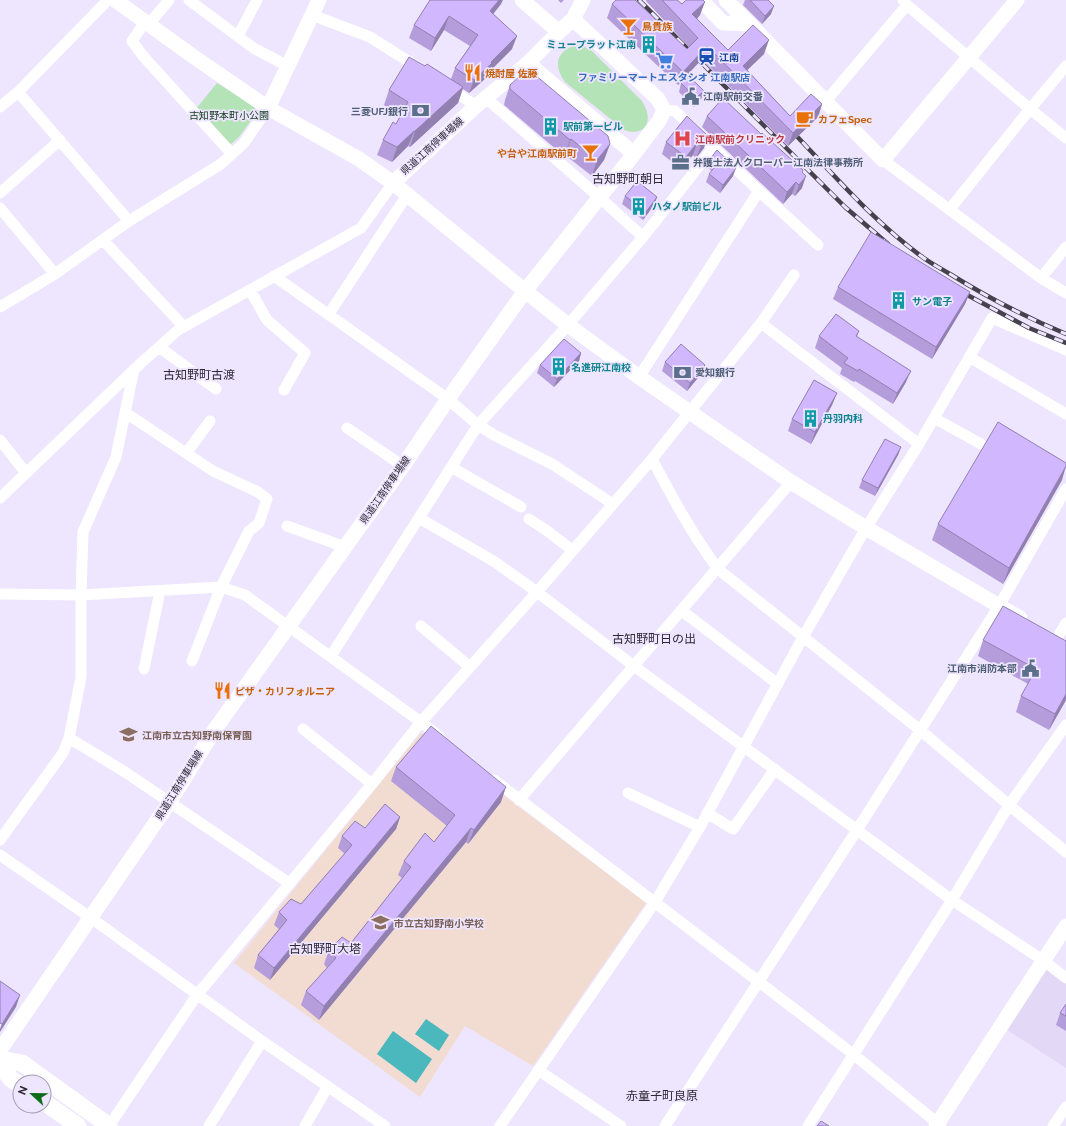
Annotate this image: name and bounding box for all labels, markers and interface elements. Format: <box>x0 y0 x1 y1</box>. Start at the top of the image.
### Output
bar icon: 鳥貴族 <box>619 16 639 36</box>
place label: 鳥貴族 <box>642 21 673 32</box>
building icon: ミュープラット江南 <box>639 34 659 54</box>
place label: ミュープラット江南 <box>547 39 636 50</box>
station icon: 江南 <box>696 47 716 67</box>
supermarket icon: ファミリーマートエスタシオ 江南駅店 <box>654 50 674 70</box>
place label: 江南 <box>719 52 739 63</box>
restaurant icon: 焼酎屋 佐藤 <box>462 63 482 83</box>
place label: 焼酎屋 佐藤 <box>485 68 537 79</box>
place label: ファミリーマートエスタシオ 江南駅店 <box>578 72 750 83</box>
public building icon: 江南駅前交番 <box>680 86 700 106</box>
place label: 江南駅前交番 <box>703 91 763 102</box>
bank icon: 三菱UFJ銀行 <box>411 101 431 121</box>
place label: 三菱UFJ銀行 <box>351 106 408 117</box>
cafe icon: カフェSpec <box>795 109 815 129</box>
park label: 古知野本町小公園 <box>189 110 269 121</box>
place label: カフェSpec <box>818 114 872 125</box>
street label: 県道江南停車場線 <box>399 115 465 177</box>
building icon: 駅前第一ビル <box>540 116 560 136</box>
place label: 駅前第一ビル <box>563 121 623 132</box>
hospital icon: 江南駅前クリニック <box>672 129 692 149</box>
place label: 江南駅前クリニック <box>695 134 785 145</box>
bar icon: や台や江南駅前町 <box>580 143 600 163</box>
place label: や台や江南駅前町 <box>497 148 577 159</box>
office icon: 弁護士法人クローバー江南法律事務所 <box>670 152 690 172</box>
place label: 弁護士法人クローバー江南法律事務所 <box>693 157 863 168</box>
district label: 古知野町朝日 <box>592 172 664 186</box>
building icon: ハタノ駅前ビル <box>629 196 649 216</box>
place label: ハタノ駅前ビル <box>652 201 722 212</box>
building icon: サン電子 <box>889 291 909 311</box>
place label: サン電子 <box>912 296 952 307</box>
building icon: 名進研江南校 <box>548 357 568 377</box>
place label: 名進研江南校 <box>571 362 631 373</box>
bank icon: 愛知銀行 <box>672 362 692 382</box>
place label: 愛知銀行 <box>695 367 735 378</box>
district label: 古知野町古渡 <box>163 368 235 382</box>
building icon: 丹羽内科 <box>800 408 820 428</box>
place label: 丹羽内科 <box>823 413 863 424</box>
street label: 県道江南停車場線 <box>358 454 412 526</box>
district label: 古知野町日の出 <box>612 632 696 646</box>
public building icon: 江南市消防本部 <box>1020 658 1040 678</box>
place label: 江南市消防本部 <box>947 663 1017 674</box>
restaurant icon: ピザ・カリフォルニア <box>212 681 232 701</box>
place label: ピザ・カリフォルニア <box>235 686 335 697</box>
school or university icon: 江南市立古知野南保育園 <box>119 725 139 745</box>
place label: 江南市立古知野南保育園 <box>142 730 252 741</box>
street label: 県道江南停車場線 <box>153 748 205 822</box>
school or university icon: 市立古知野南小学校 <box>371 913 391 933</box>
place label: 市立古知野南小学校 <box>394 918 484 929</box>
district label: 古知野町大塔 <box>289 942 361 956</box>
north arrow <box>12 1074 52 1114</box>
text: N <box>16 1084 31 1097</box>
district label: 赤童子町良原 <box>626 1089 698 1103</box>

